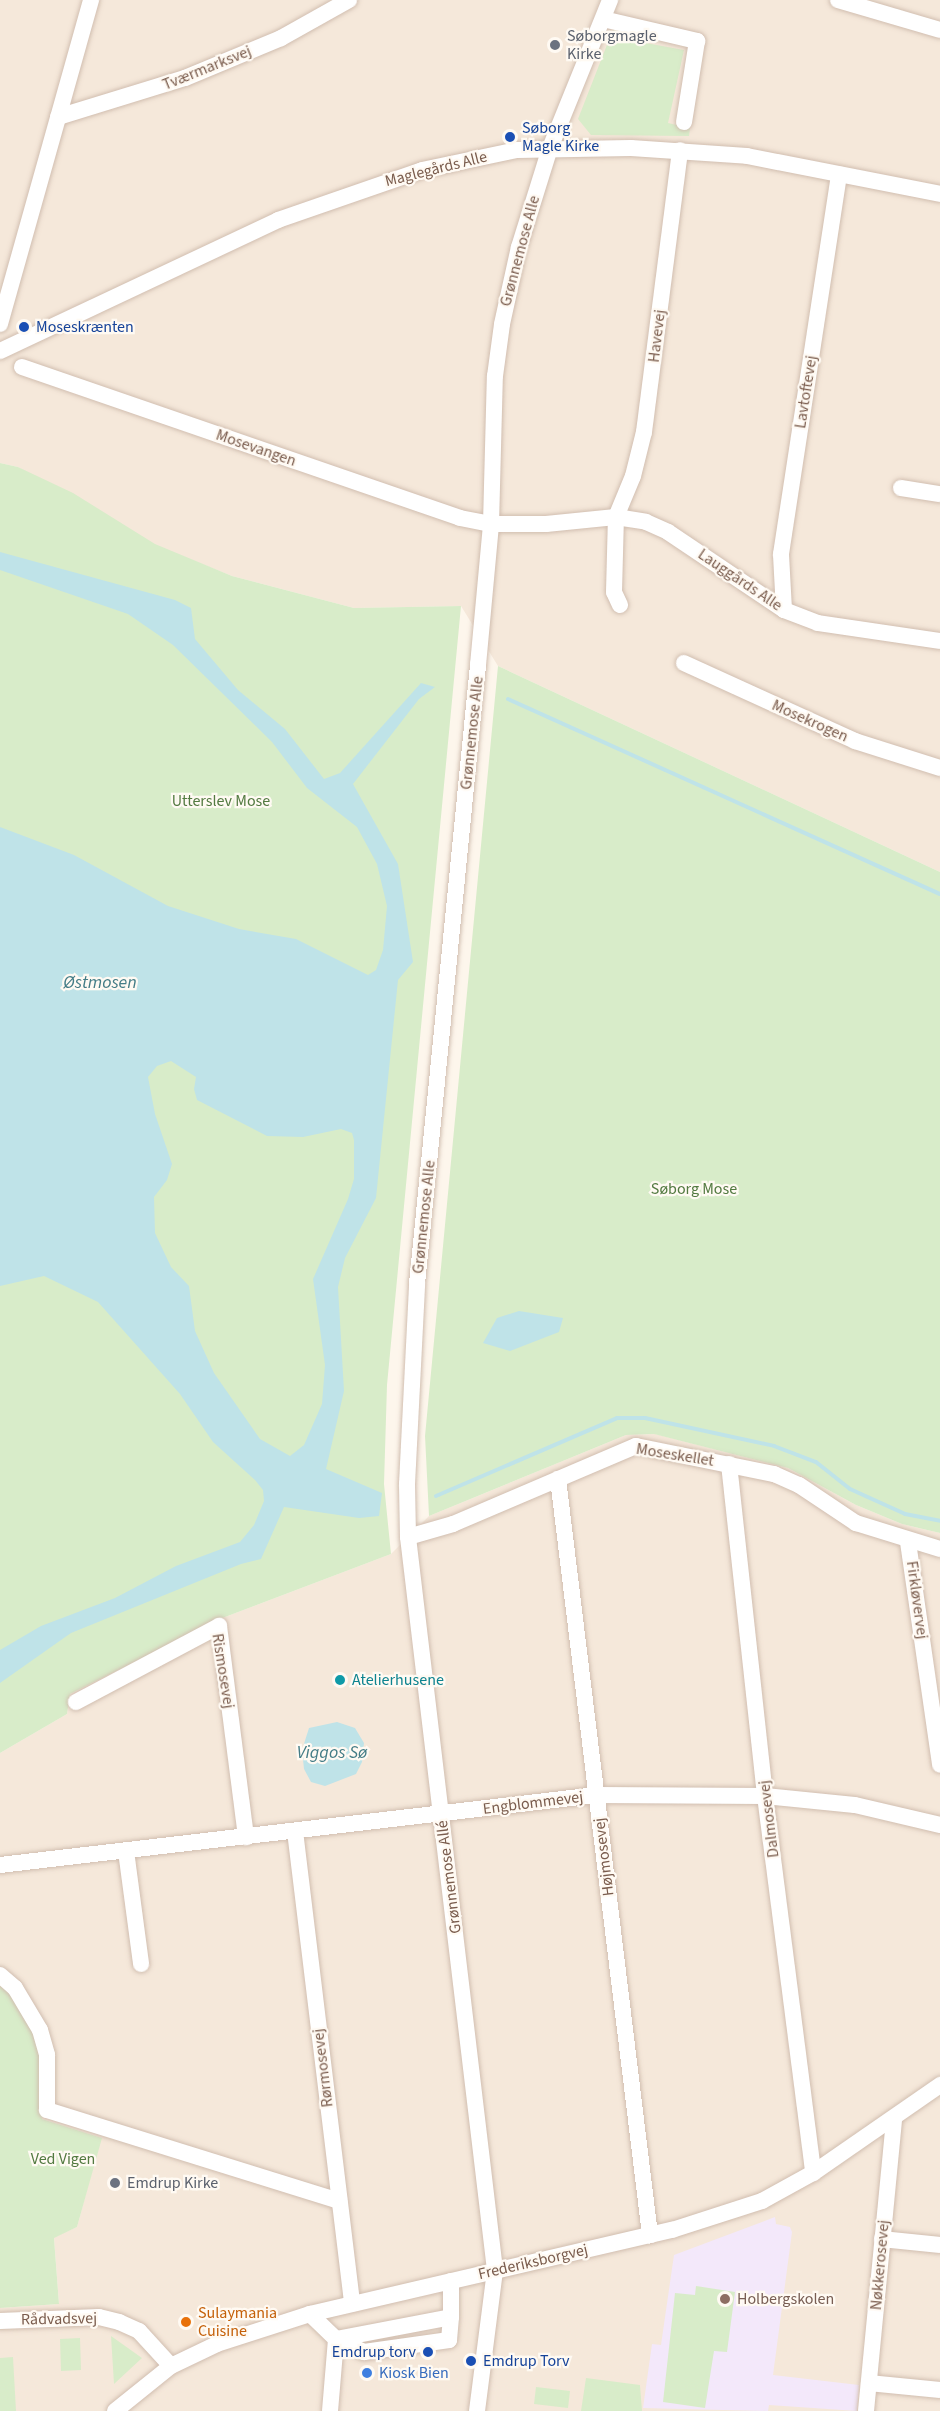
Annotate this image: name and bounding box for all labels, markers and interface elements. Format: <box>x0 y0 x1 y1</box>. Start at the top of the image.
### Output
place label: Søborgmagle Kirke <box>567 26 657 64</box>
marker: Søborgmagle Kirke <box>548 38 562 52</box>
street label: Tværmarksvej <box>160 41 254 95</box>
place label: Søborg Magle Kirke <box>522 118 599 156</box>
marker: Søborg Magle Kirke <box>503 130 517 144</box>
street label: Maglegårds Alle <box>383 147 489 191</box>
street label: Grønnemose Alle <box>496 194 544 308</box>
street label: Havevej <box>644 308 670 364</box>
place label: Moseskrænten <box>36 317 134 337</box>
marker: Moseskrænten <box>17 320 31 334</box>
street label: Lavtoftevej <box>791 354 821 430</box>
street label: Mosevangen <box>213 425 299 471</box>
street label: Lauggårds Alle <box>694 545 786 615</box>
street label: Grønnemose Alle <box>456 675 488 791</box>
street label: Mosekrogen <box>769 696 851 746</box>
park label: Utterslev Mose <box>172 791 270 811</box>
water label: Østmosen <box>63 972 137 994</box>
street label: Grønnemose Alle <box>408 1159 440 1275</box>
park label: Søborg Mose <box>651 1179 737 1199</box>
street label: Moseskellet <box>635 1439 715 1471</box>
street label: Firkløvervej <box>902 1560 932 1640</box>
street label: Rismosevej <box>208 1632 238 1710</box>
place label: Atelierhusene <box>352 1670 444 1690</box>
marker: Atelierhusene <box>333 1673 347 1687</box>
water label: Viggos Sø <box>297 1742 367 1764</box>
street label: Dalmosevej <box>755 1779 783 1859</box>
street label: Engblommevej <box>482 1787 584 1819</box>
street label: Højmosevej <box>590 1817 618 1897</box>
street label: Grønnemose Allé <box>433 1819 465 1935</box>
street label: Rørmosevej <box>309 2028 337 2108</box>
park label: Ved Vigen <box>31 2149 95 2169</box>
place label: Emdrup Kirke <box>127 2173 218 2193</box>
marker: Emdrup Kirke <box>108 2176 122 2190</box>
street label: Nøkkerosevej <box>866 2219 894 2311</box>
street label: Frederiksborgvej <box>476 2240 590 2284</box>
place label: Holbergskolen <box>737 2289 834 2309</box>
marker: Holbergskolen <box>718 2292 732 2306</box>
place label: Sulaymania Cuisine <box>198 2303 277 2341</box>
street label: Rådvadsvej <box>21 2309 97 2329</box>
marker: Sulaymania Cuisine <box>179 2315 193 2329</box>
place label: Emdrup torv <box>332 2342 416 2362</box>
marker: Emdrup torv <box>421 2345 435 2359</box>
place label: Emdrup Torv <box>483 2351 570 2371</box>
marker: Emdrup Torv <box>464 2354 478 2368</box>
place label: Kiosk Bien <box>379 2363 449 2383</box>
marker: Kiosk Bien <box>360 2366 374 2380</box>

